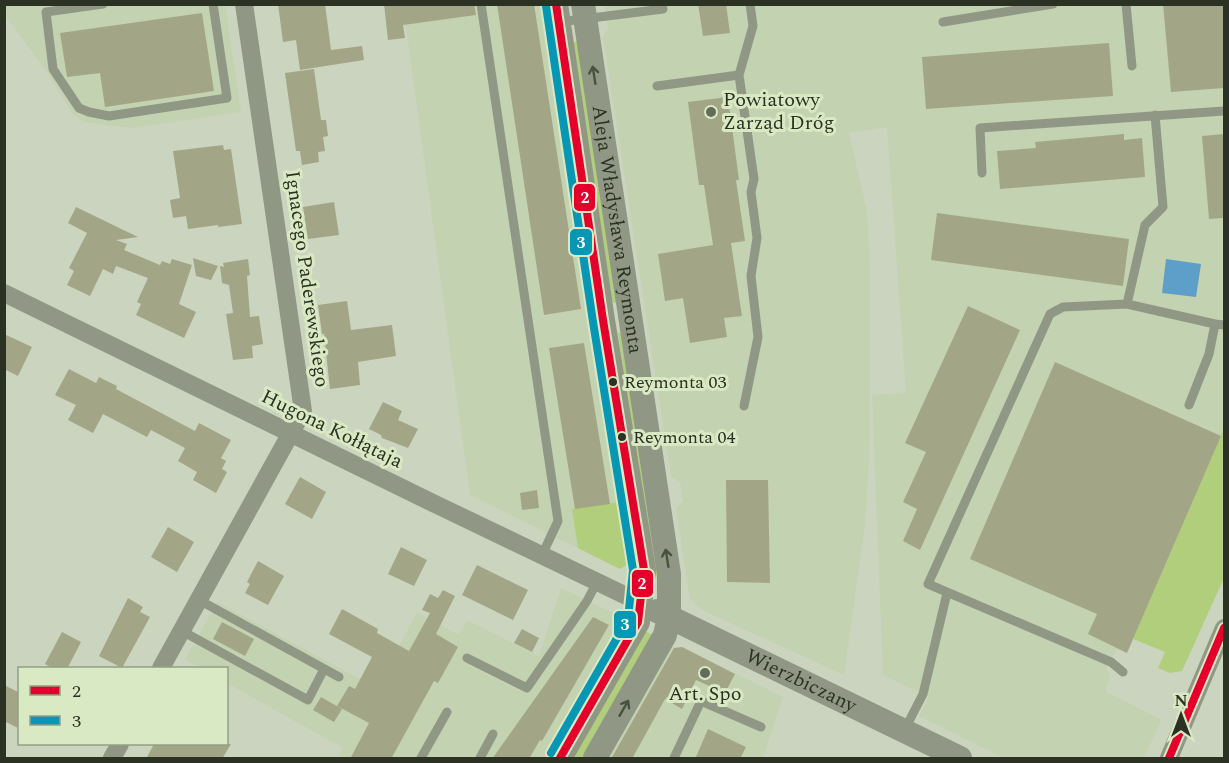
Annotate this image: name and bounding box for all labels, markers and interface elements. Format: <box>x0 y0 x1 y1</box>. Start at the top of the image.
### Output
one-way arrow <box>588 65 599 85</box>
place label: Powiatowy Zarząd Dróg <box>723 85 834 138</box>
street label: Aleja Władysława Reymonta <box>583 103 651 356</box>
marker: Powiatowy Zarząd Dróg <box>704 105 718 119</box>
street label: Ignacego Paderewskiego <box>277 169 337 389</box>
line badge: 2 <box>573 183 596 212</box>
text: 2 <box>581 186 590 210</box>
line badge: 3 <box>569 228 593 256</box>
text: 3 <box>577 231 586 255</box>
place label: Reymonta 03 <box>624 369 727 396</box>
marker: Reymonta 03 <box>607 376 619 388</box>
street label: Hugona Kołłątaja <box>256 382 408 476</box>
place label: Reymonta 04 <box>633 424 736 451</box>
marker: Reymonta 04 <box>616 431 628 443</box>
one-way arrow <box>662 549 673 569</box>
line badge: 2 <box>631 569 654 598</box>
text: 2 <box>638 572 647 596</box>
line badge: 3 <box>613 610 637 639</box>
text: 3 <box>621 613 630 637</box>
street label: Wierzbiczany <box>740 641 863 721</box>
marker: Art. Spo <box>698 666 712 680</box>
legend <box>18 667 228 745</box>
text: 2 <box>72 678 81 705</box>
place label: Art. Spo <box>669 679 741 709</box>
north arrow <box>1151 685 1211 745</box>
text: N <box>1174 689 1188 713</box>
one-way arrow <box>618 700 630 717</box>
text: 3 <box>72 708 81 735</box>

